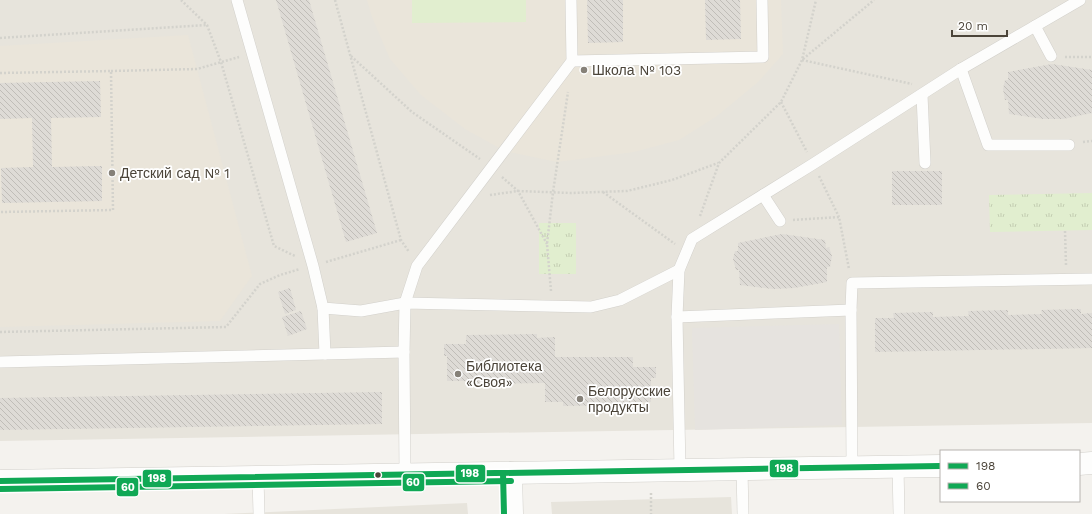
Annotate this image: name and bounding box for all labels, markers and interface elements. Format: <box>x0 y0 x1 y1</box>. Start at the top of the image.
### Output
scale bar <box>952 12 1007 38</box>
text: 20 m <box>958 19 988 33</box>
place label: Школа № 103 <box>592 62 681 78</box>
marker: Школа № 103 <box>579 65 589 75</box>
place label: Детский сад № 1 <box>120 165 230 181</box>
marker: Детский сад № 1 <box>107 168 117 178</box>
place label: Библиотека «Своя» <box>466 358 542 390</box>
marker: Библиотека «Своя» <box>453 369 463 379</box>
place label: Белорусские продукты <box>588 383 671 415</box>
marker: Белорусские продукты <box>575 394 585 404</box>
legend <box>940 450 1080 502</box>
line badge: 198 <box>769 459 799 478</box>
text: 198 <box>976 459 995 473</box>
text: 198 <box>775 462 793 475</box>
line badge: 198 <box>455 464 486 483</box>
text: 198 <box>461 467 479 480</box>
line badge: 198 <box>142 469 172 488</box>
unlabelled marker <box>373 470 383 480</box>
text: 198 <box>148 472 166 485</box>
line badge: 60 <box>402 473 425 492</box>
text: 60 <box>406 476 420 489</box>
line badge: 60 <box>116 477 139 497</box>
text: 60 <box>976 479 991 493</box>
text: 60 <box>121 481 135 494</box>

